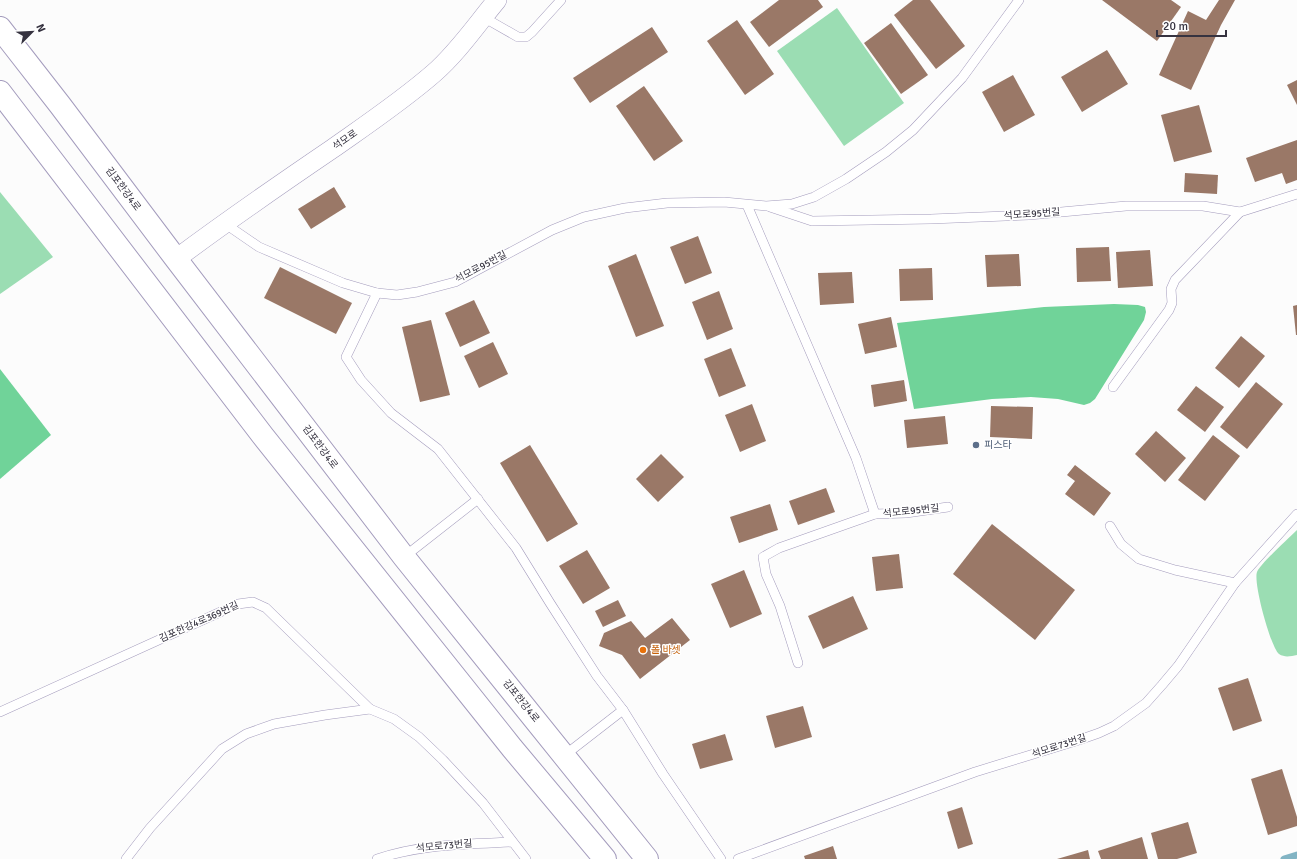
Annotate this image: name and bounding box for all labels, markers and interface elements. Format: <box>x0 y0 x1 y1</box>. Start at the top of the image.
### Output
north arrow <box>12 12 52 52</box>
scale bar <box>1157 12 1226 38</box>
text: 20 m <box>1163 19 1188 34</box>
text: N <box>33 22 48 34</box>
street label: 석모로 <box>330 127 360 153</box>
street label: 김포한강4로 <box>103 165 143 213</box>
street label: 석모로95번길 <box>1003 206 1061 222</box>
street label: 석모로95번길 <box>453 248 509 286</box>
street label: 김포한강4로 <box>300 423 340 471</box>
place label: 피스타 <box>984 439 1012 451</box>
marker: 피스타 <box>971 440 981 450</box>
street label: 석모로95번길 <box>882 502 940 520</box>
street label: 김포한강4로369번길 <box>157 599 241 645</box>
place label: 폴 바셋 <box>651 644 681 656</box>
marker: 폴 바셋 <box>638 645 648 655</box>
street label: 김포한강4로 <box>500 677 542 725</box>
street label: 석모로73번길 <box>1030 732 1088 760</box>
street label: 석모로73번길 <box>415 838 473 854</box>

